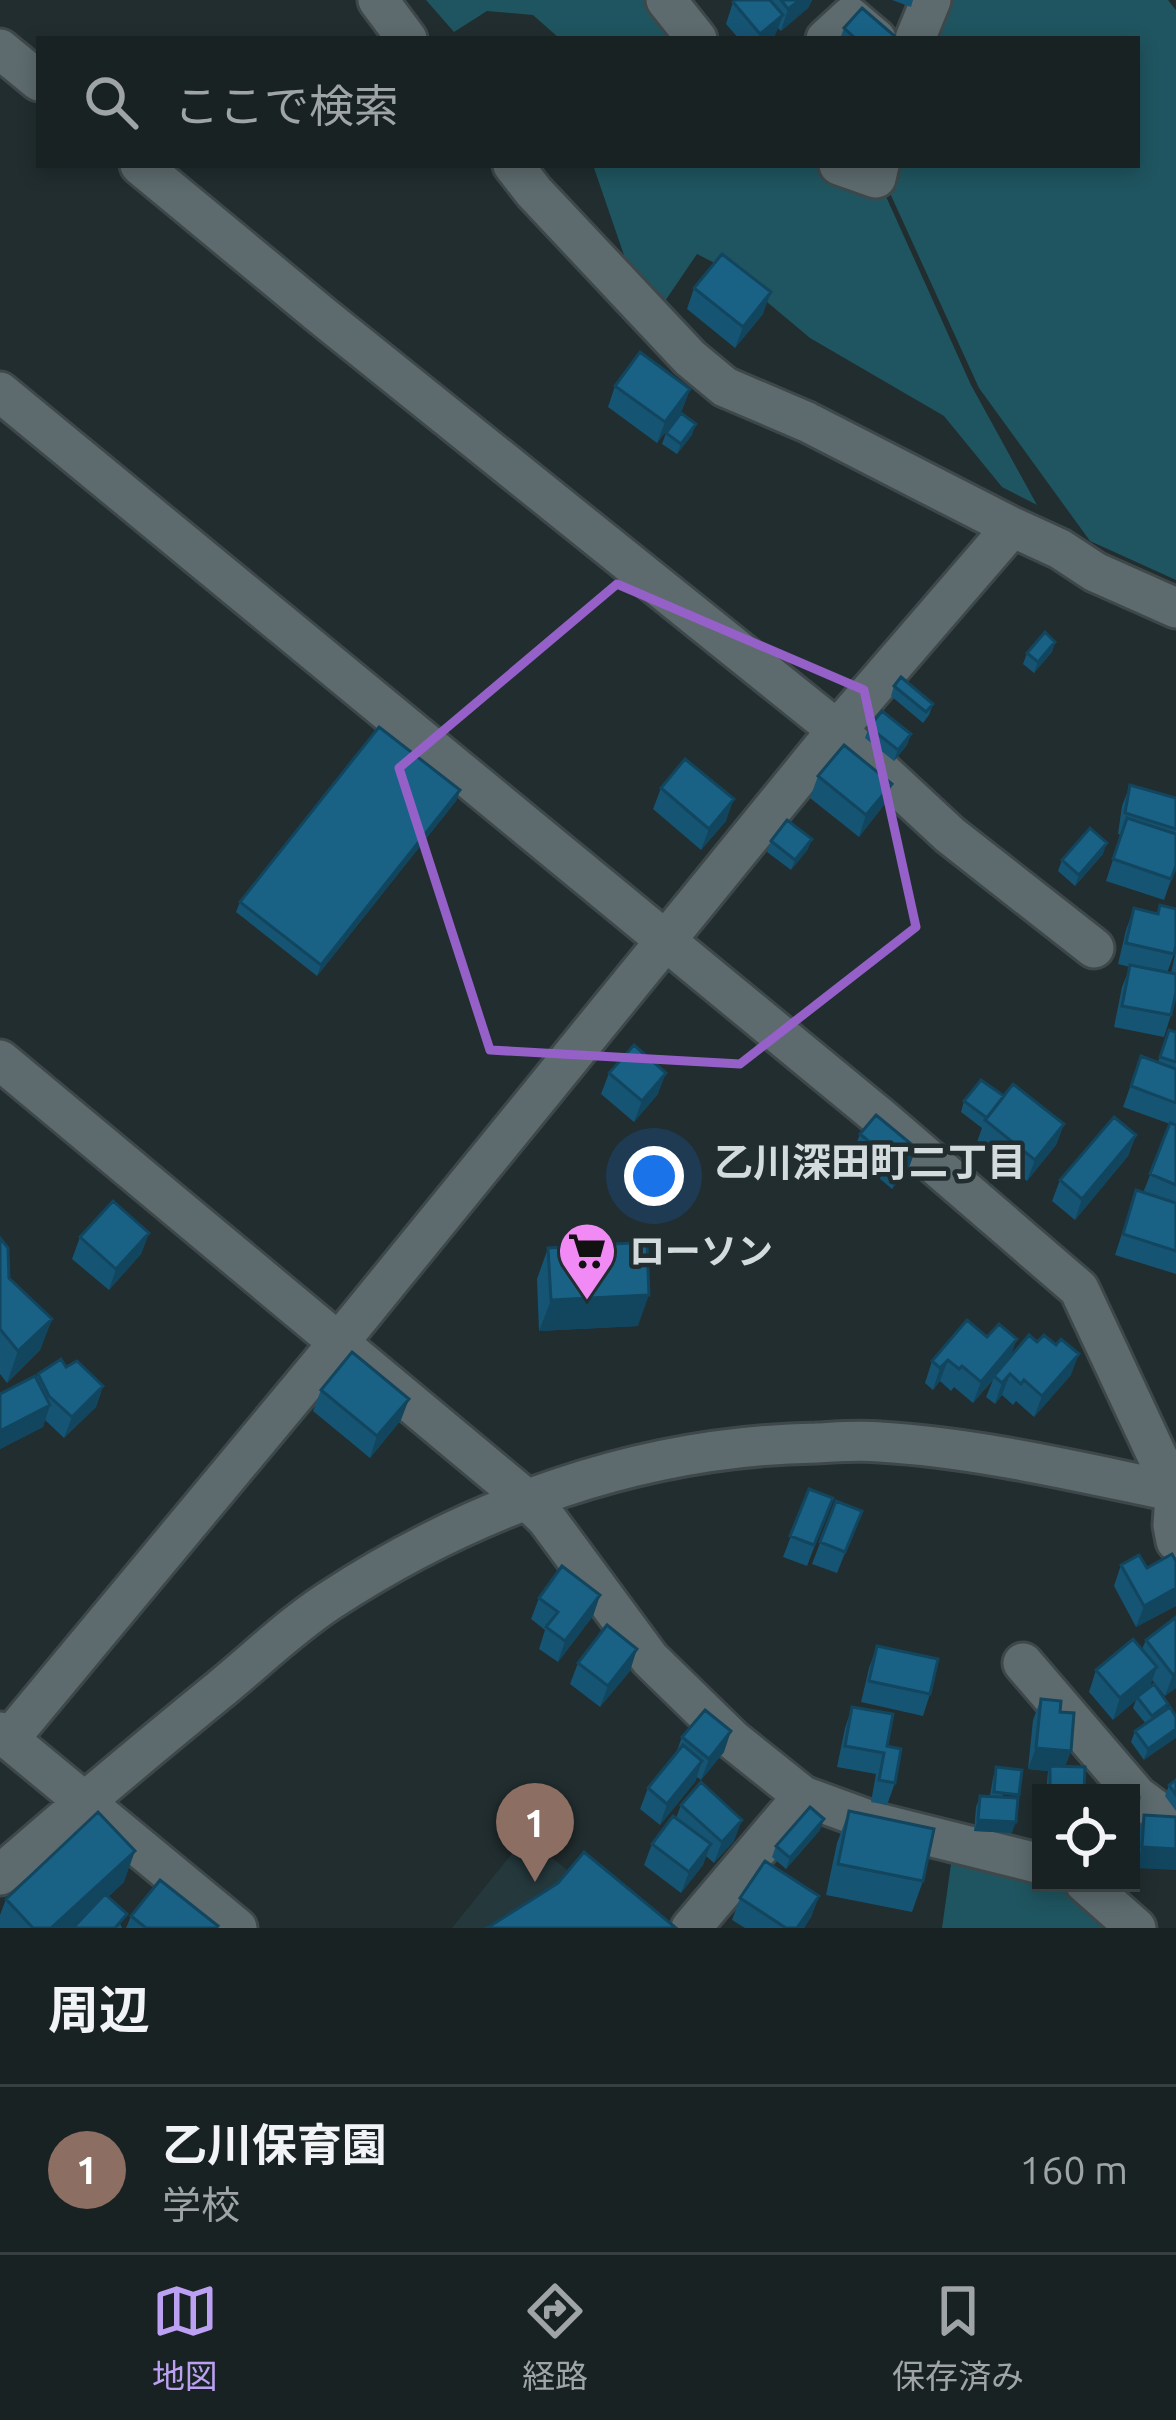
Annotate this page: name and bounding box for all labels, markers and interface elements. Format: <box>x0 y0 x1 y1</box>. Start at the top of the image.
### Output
search box <box>36 36 1140 168</box>
icon: search <box>78 69 144 135</box>
text: ここで検索 <box>174 80 399 131</box>
district label: 乙川深田町二丁目 <box>714 1140 1026 1183</box>
your location <box>624 1146 684 1206</box>
supermarket icon: ローソン <box>556 1220 618 1302</box>
place label: ローソン <box>629 1230 773 1271</box>
pin: 1 <box>496 1783 574 1882</box>
map controls <box>1032 1784 1140 1892</box>
button: locate <box>1032 1784 1140 1892</box>
text: 周辺 <box>48 1980 150 2038</box>
text: 乙川保育園 <box>162 2119 387 2170</box>
text: 1 <box>76 2148 98 2191</box>
text: 160 m <box>1019 2148 1128 2191</box>
text: 学校 <box>162 2183 240 2226</box>
tab: 地図 <box>152 2278 218 2398</box>
tab: 経路 <box>522 2278 588 2398</box>
tab: 保存済み <box>892 2278 1024 2398</box>

